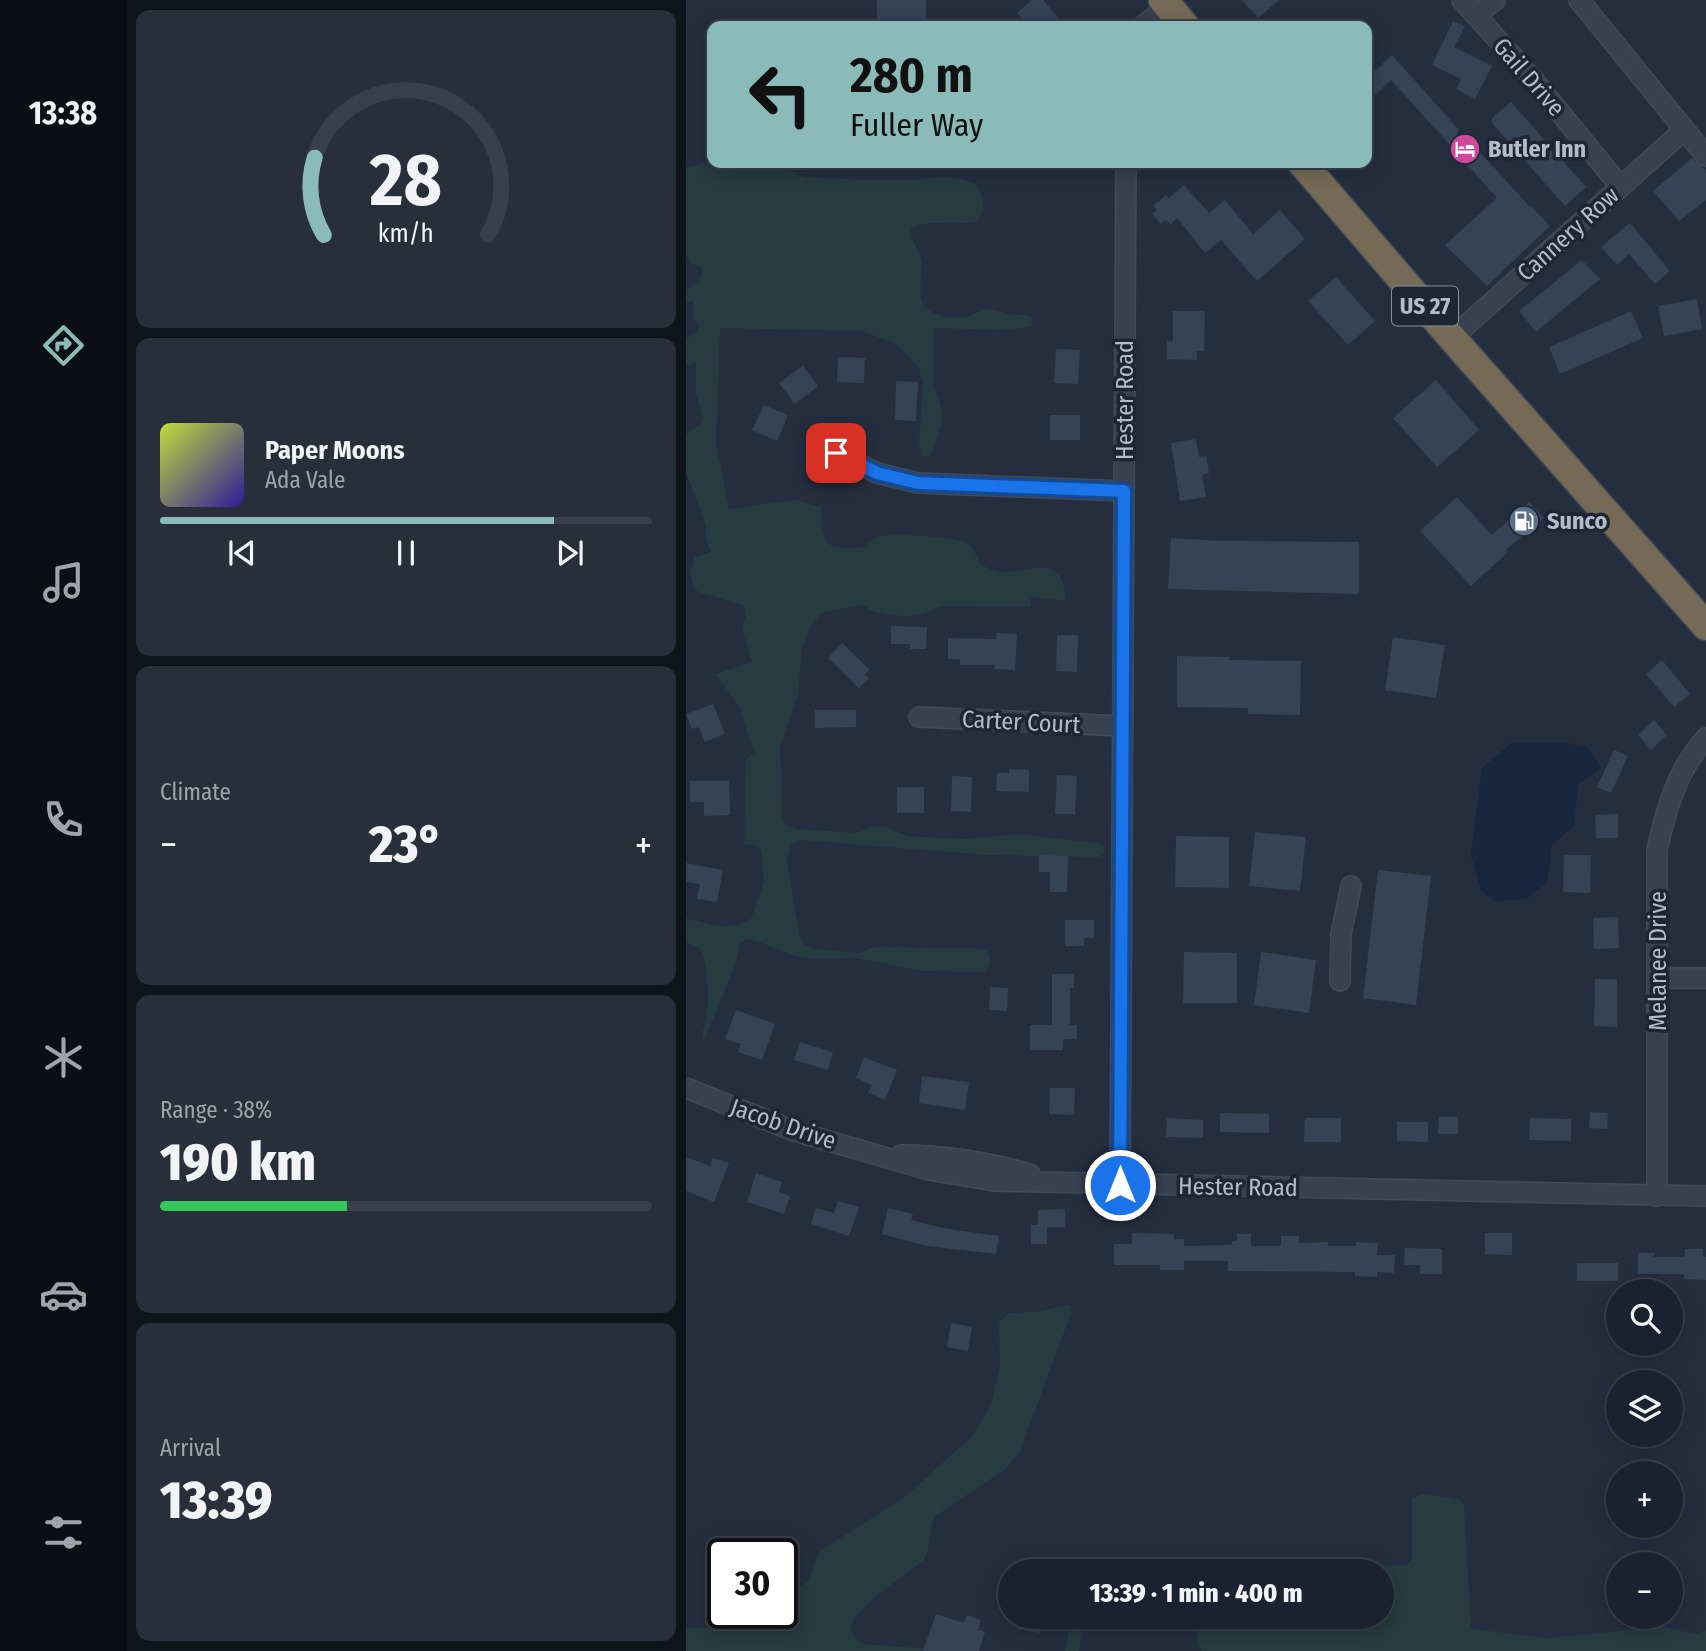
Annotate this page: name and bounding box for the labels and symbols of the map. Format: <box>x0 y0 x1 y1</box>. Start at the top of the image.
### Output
street label: Gail Drive <box>1487 32 1571 122</box>
hotel icon: Butler Inn <box>1448 132 1482 166</box>
place label: Butler Inn <box>1488 135 1586 163</box>
street label: Cannery Row <box>1512 181 1625 287</box>
road number: US 27 <box>1392 286 1458 326</box>
street label: Hester Road <box>1111 340 1139 460</box>
pin <box>806 423 866 483</box>
fuel station icon: Sunco <box>1507 504 1541 538</box>
place label: Sunco <box>1547 507 1607 535</box>
street label: Carter Court <box>961 705 1081 739</box>
street label: Melanee Drive <box>1644 891 1672 1031</box>
street label: Jacob Drive <box>726 1093 840 1155</box>
position arrow <box>1083 1148 1157 1222</box>
street label: Hester Road <box>1178 1172 1298 1202</box>
speed limit sign: 30 <box>707 1538 798 1629</box>

